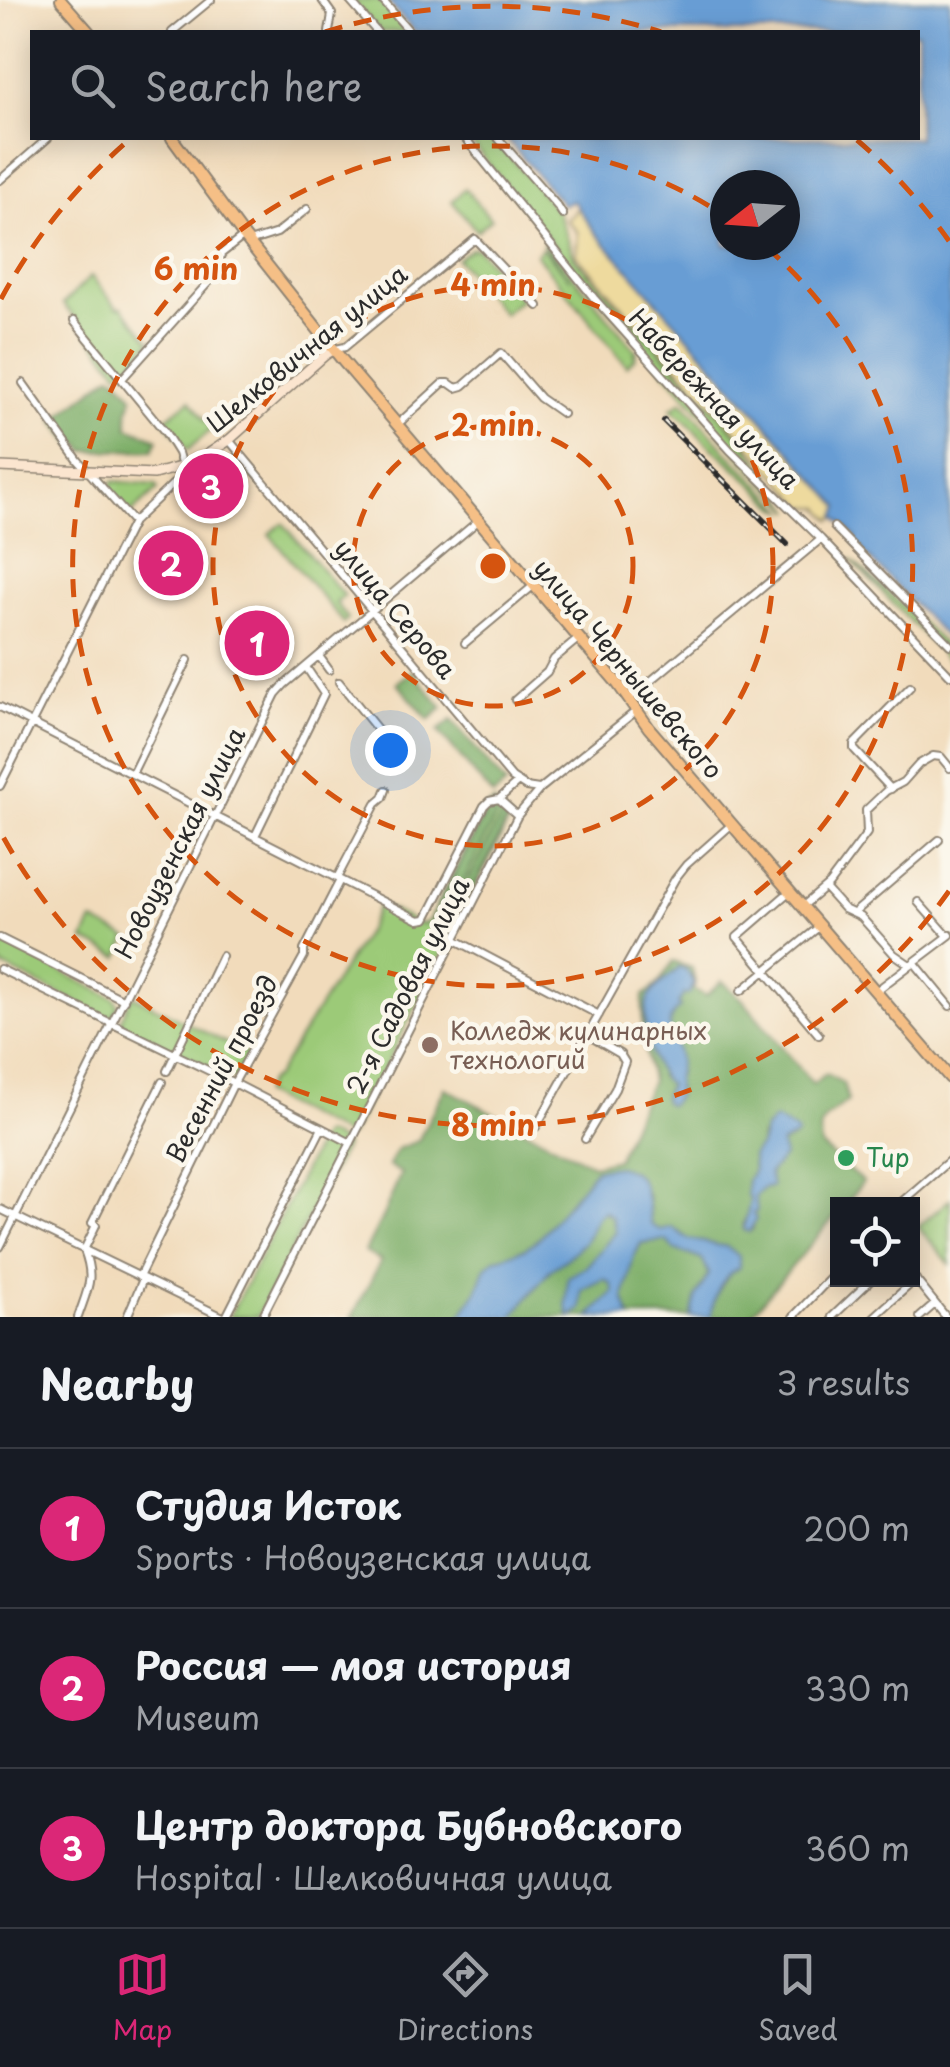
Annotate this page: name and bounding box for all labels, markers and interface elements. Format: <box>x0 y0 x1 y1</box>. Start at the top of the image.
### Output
search box <box>30 30 920 140</box>
text: Search here <box>145 57 362 114</box>
icon: search <box>65 58 120 113</box>
north arrow <box>710 170 800 260</box>
text: 6 min <box>154 245 238 290</box>
street label: Шелковичная улица <box>198 255 415 441</box>
text: 4 min <box>450 261 536 306</box>
street label: Набережная улица <box>620 299 809 498</box>
text: 2 min <box>451 401 535 446</box>
pin: 3 <box>178 448 244 524</box>
pin: 2 <box>138 526 204 600</box>
street label: улица Серова <box>326 530 466 687</box>
centre of rings <box>475 548 511 584</box>
street label: улица Чернышевского <box>525 550 732 787</box>
pin: 1 <box>224 606 290 680</box>
street label: Новоузенская улица <box>104 720 254 965</box>
your location <box>365 725 416 776</box>
street label: 2-я Садовая улица <box>336 870 478 1101</box>
street label: Весенний проезд <box>156 968 287 1169</box>
place label: Колледж кулинарных технологий <box>450 1011 707 1078</box>
marker: Колледж кулинарных технологий <box>419 1034 441 1056</box>
text: 8 min <box>451 1101 535 1146</box>
place label: Тир <box>866 1138 910 1176</box>
marker: Тир <box>835 1147 857 1169</box>
map controls <box>830 1197 920 1287</box>
button: locate <box>830 1197 920 1287</box>
text: Nearby <box>40 1351 194 1414</box>
text: 3 results <box>776 1358 910 1406</box>
text: Студия Исток <box>135 1476 401 1533</box>
text: 1 <box>65 1504 80 1552</box>
text: 200 m <box>803 1504 910 1552</box>
text: Sports · Новоузенская улица <box>135 1533 591 1581</box>
text: Россия — моя история <box>135 1636 572 1693</box>
text: 2 <box>61 1664 84 1712</box>
text: 330 m <box>805 1664 910 1712</box>
text: Museum <box>135 1693 260 1741</box>
text: Центр доктора Бубновского <box>135 1796 682 1853</box>
text: 3 <box>62 1824 83 1872</box>
text: 360 m <box>805 1824 910 1872</box>
text: Hospital · Шелковичная улица <box>135 1853 612 1901</box>
tab: Map <box>112 1947 172 2050</box>
tab: Directions <box>397 1947 533 2050</box>
tab: Saved <box>758 1947 838 2050</box>

